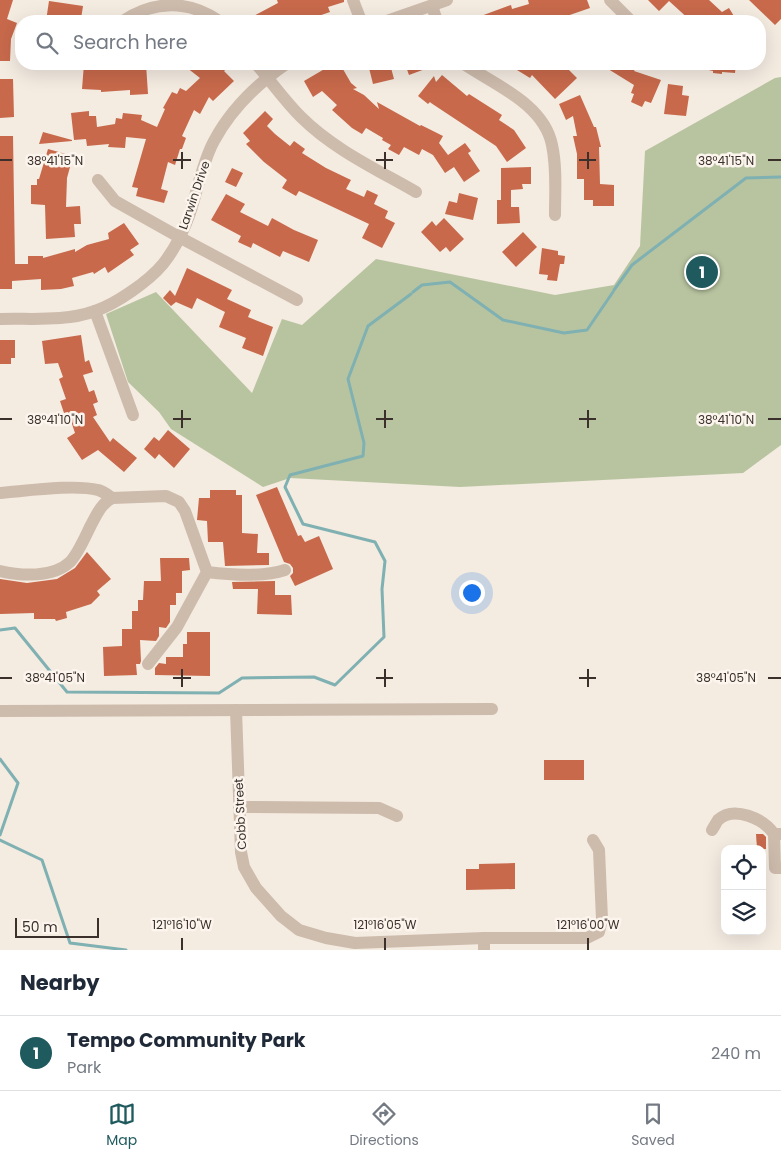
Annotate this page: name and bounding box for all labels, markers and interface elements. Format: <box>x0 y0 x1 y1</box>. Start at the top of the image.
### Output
search box <box>15 15 766 70</box>
icon: search <box>33 29 61 57</box>
text: Search here <box>73 29 187 56</box>
text: 38°41'15"N <box>27 152 83 169</box>
text: 38°41'15"N <box>698 152 754 169</box>
street label: Larwin Drive <box>174 158 214 232</box>
pin: 1 <box>686 253 718 291</box>
text: 38°41'10"N <box>27 411 83 428</box>
text: 38°41'10"N <box>698 411 754 428</box>
your location <box>459 580 485 606</box>
text: 38°41'05"N <box>25 669 85 686</box>
text: 38°41'05"N <box>696 669 756 686</box>
street label: Cobb Street <box>230 778 250 850</box>
map controls <box>721 845 766 935</box>
button: locate <box>721 845 766 890</box>
button: layers <box>721 890 766 935</box>
scale bar <box>15 915 99 938</box>
text: 121°16'10"W <box>152 916 212 933</box>
text: 121°16'05"W <box>353 916 417 933</box>
text: 121°16'00"W <box>556 916 620 933</box>
text: 50 m <box>22 917 58 937</box>
text: Nearby <box>20 968 100 997</box>
text: Tempo Community Park <box>67 1027 306 1054</box>
text: 1 <box>33 1042 39 1065</box>
text: 240 m <box>711 1042 761 1065</box>
text: Park <box>67 1056 101 1079</box>
tab: Map <box>106 1100 137 1151</box>
tab: Directions <box>349 1100 419 1151</box>
tab: Saved <box>631 1100 675 1151</box>

